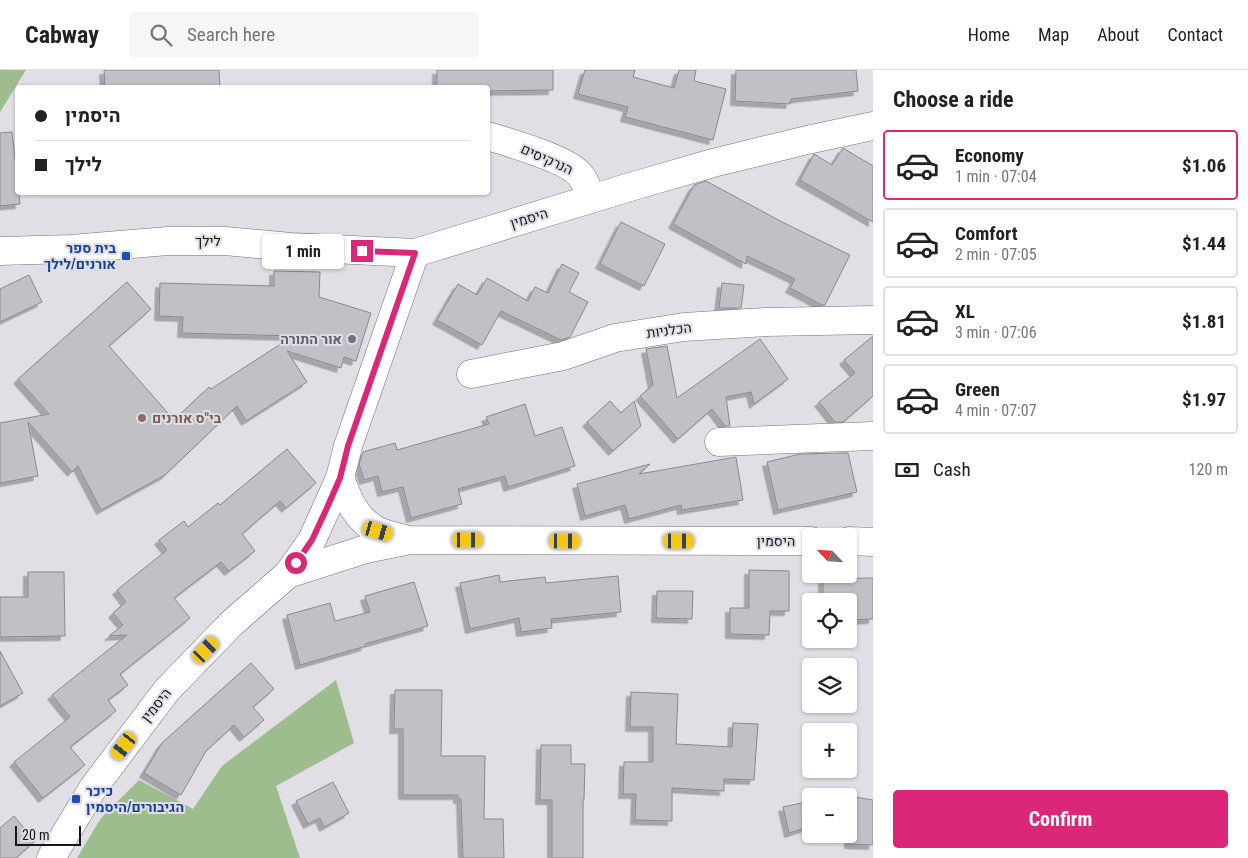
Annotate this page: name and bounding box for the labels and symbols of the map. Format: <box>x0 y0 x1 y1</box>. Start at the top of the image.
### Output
street label: הנרקיסים <box>519 140 575 178</box>
street label: היסמין <box>508 205 550 231</box>
street label: לילך <box>195 233 221 249</box>
callout: 1 min <box>262 234 344 268</box>
place label: בית ספר אורנים/לילך <box>44 240 116 272</box>
route end <box>351 240 373 262</box>
marker: בית ספר אורנים/לילך <box>120 250 132 262</box>
street label: הכלניות <box>646 319 692 341</box>
place label: אור התורה <box>280 331 342 347</box>
marker: אור התורה <box>346 333 358 345</box>
place label: בי"ס אורנים <box>152 410 222 426</box>
marker: בי"ס אורנים <box>136 412 148 424</box>
car <box>361 520 394 542</box>
north arrow <box>802 528 858 582</box>
car <box>453 533 483 548</box>
street label: היסמין <box>757 533 795 549</box>
car <box>550 534 580 549</box>
car <box>664 534 694 549</box>
route start <box>285 552 307 574</box>
car <box>190 634 221 666</box>
street label: היסמין <box>138 685 174 725</box>
car <box>108 730 139 762</box>
place label: כיכר הגיבורים/היסמין <box>86 783 184 815</box>
marker: כיכר הגיבורים/היסמין <box>70 793 82 805</box>
scale bar <box>15 823 81 846</box>

